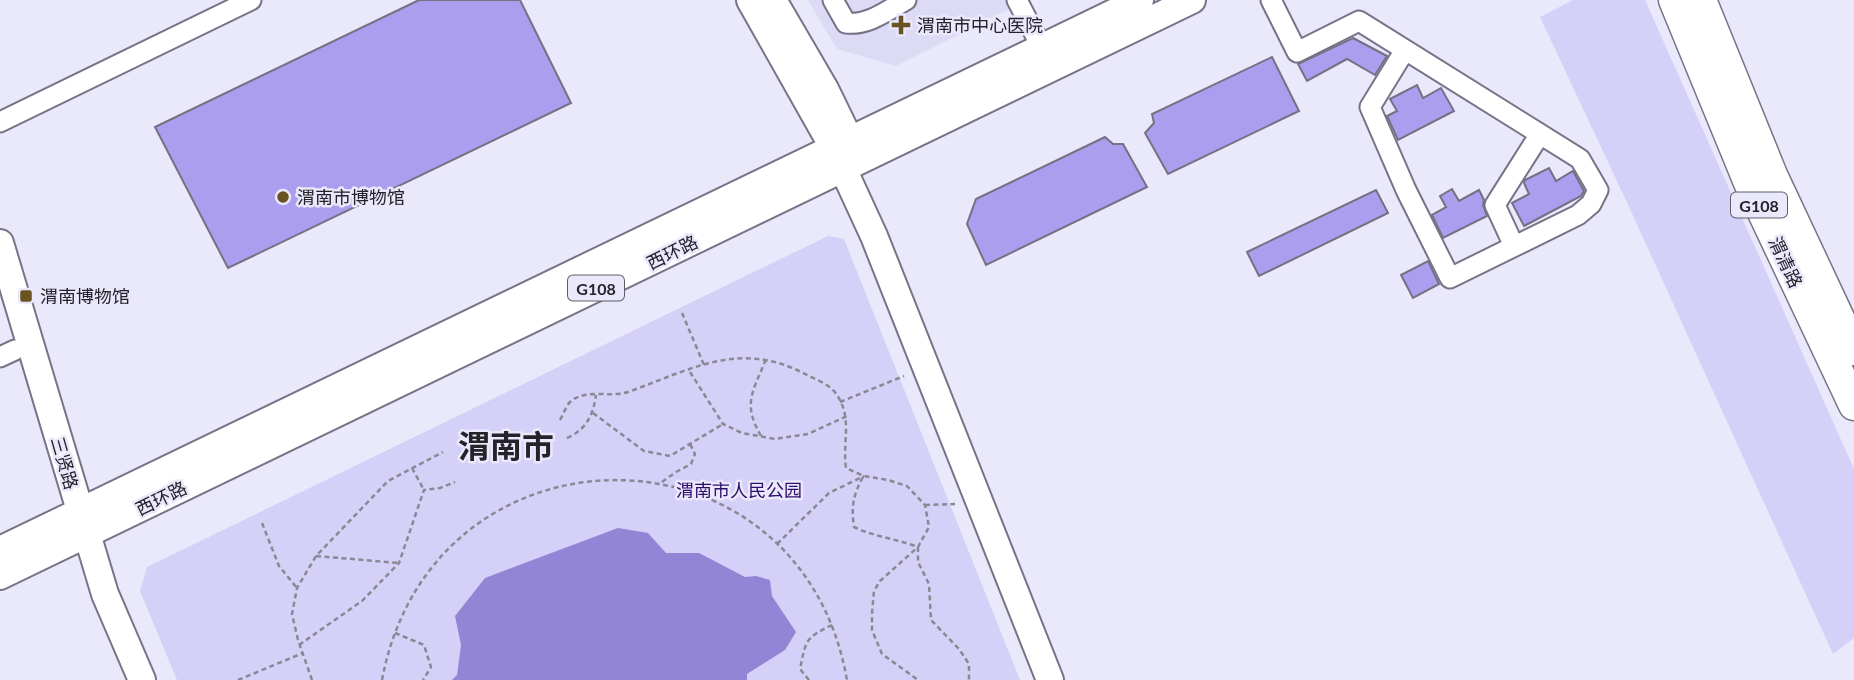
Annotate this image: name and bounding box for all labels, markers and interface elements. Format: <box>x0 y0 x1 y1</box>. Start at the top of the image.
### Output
place label: 渭南市中心医院 <box>917 14 1043 36</box>
marker: 渭南市中心医院 <box>891 15 911 35</box>
place label: 渭南市博物馆 <box>297 186 405 208</box>
marker: 渭南市博物馆 <box>275 189 291 205</box>
road number: G108 <box>1731 192 1787 218</box>
street label: 西环路 <box>643 230 701 274</box>
street label: 渭清路 <box>1765 233 1807 291</box>
road number: G108 <box>568 276 624 300</box>
place label: 渭南博物馆 <box>40 285 130 307</box>
marker: 渭南博物馆 <box>18 288 34 304</box>
district label: 渭南市 <box>458 426 554 465</box>
street label: 三贤路 <box>47 434 83 492</box>
street label: 西环路 <box>132 476 190 520</box>
park label: 渭南市人民公园 <box>676 479 802 501</box>

